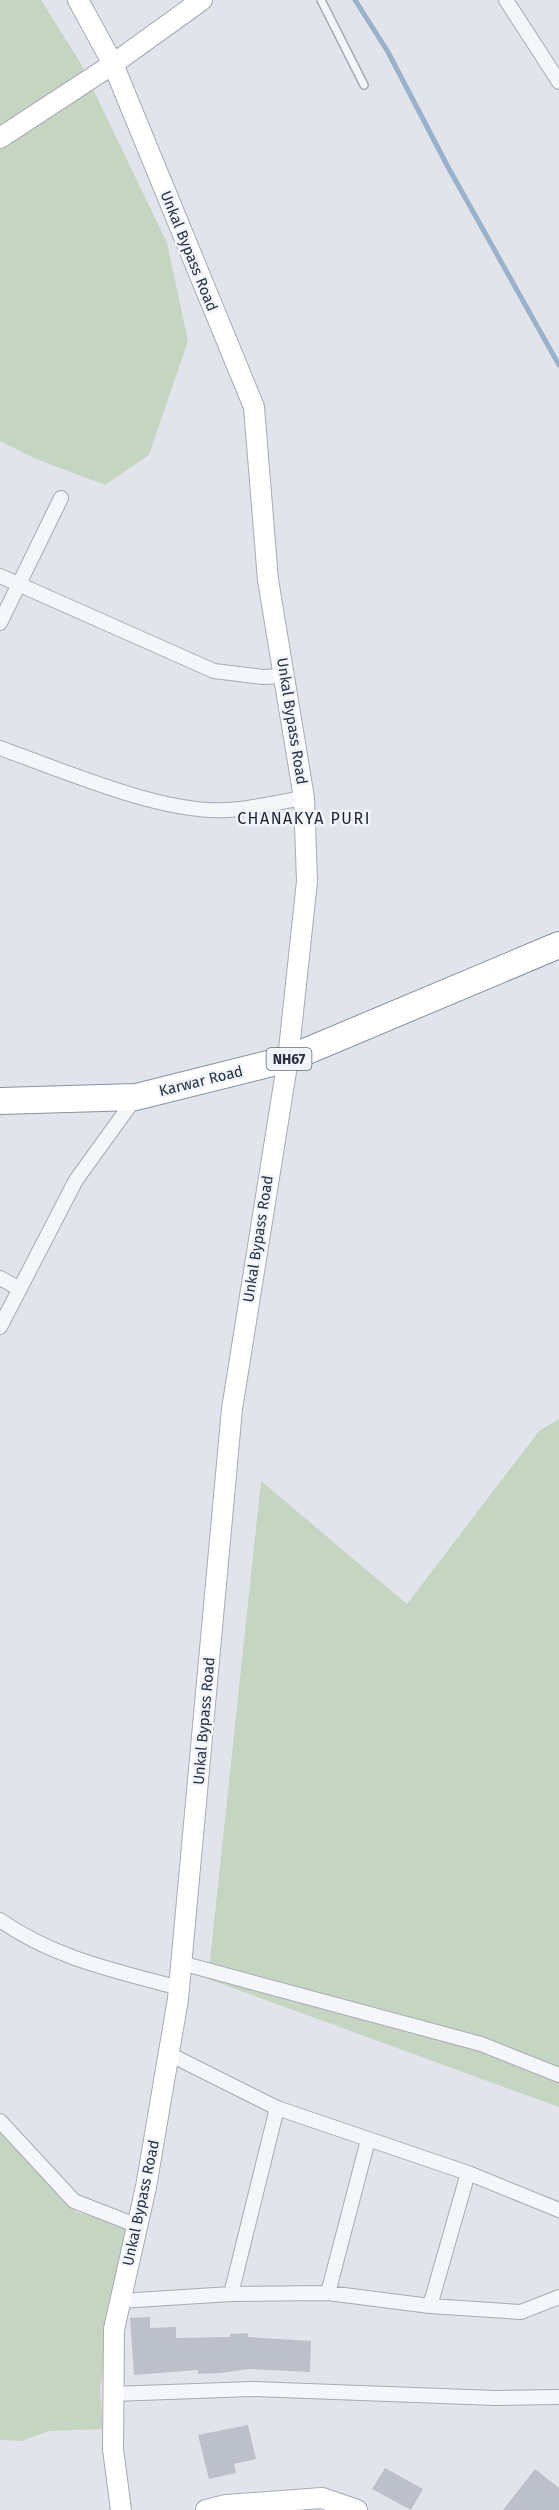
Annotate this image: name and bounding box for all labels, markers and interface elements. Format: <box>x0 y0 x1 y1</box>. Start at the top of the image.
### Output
street label: Unkal Bypass Road <box>157 188 221 314</box>
street label: Unkal Bypass Road <box>273 656 311 786</box>
district label: CHANAKYA PURI <box>237 809 371 828</box>
road number: NH67 <box>266 1048 312 1070</box>
street label: Karwar Road <box>157 1062 245 1100</box>
street label: Unkal Bypass Road <box>239 1174 277 1304</box>
street label: Unkal Bypass Road <box>189 1656 219 1786</box>
street label: Unkal Bypass Road <box>119 2138 163 2268</box>

